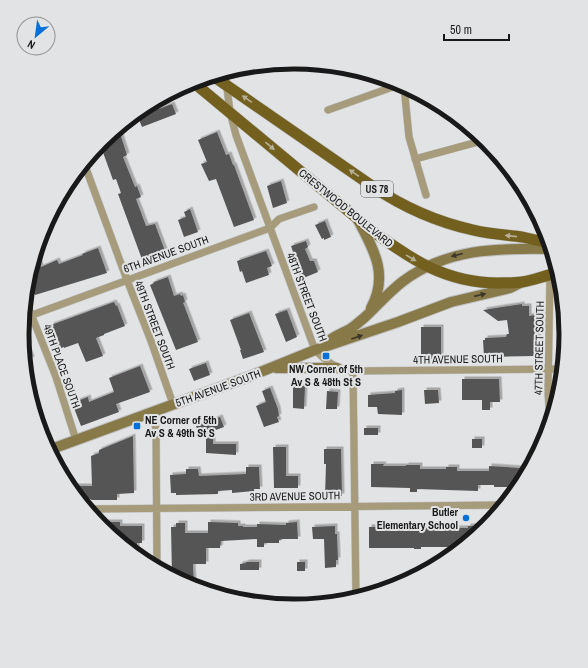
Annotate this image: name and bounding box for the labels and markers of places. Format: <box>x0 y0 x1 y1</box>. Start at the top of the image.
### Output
marker: NW Corner of 5th Av S & 48th St S <box>321 351 331 361</box>
place label: NW Corner of 5th Av S & 48th St S <box>289 362 363 389</box>
place label: NE Corner of 5th Av S & 49th St S <box>145 413 217 440</box>
marker: NE Corner of 5th Av S & 49th St S <box>132 421 142 431</box>
place label: Butler Elementary School <box>377 505 458 532</box>
marker: Butler Elementary School <box>461 513 471 523</box>

